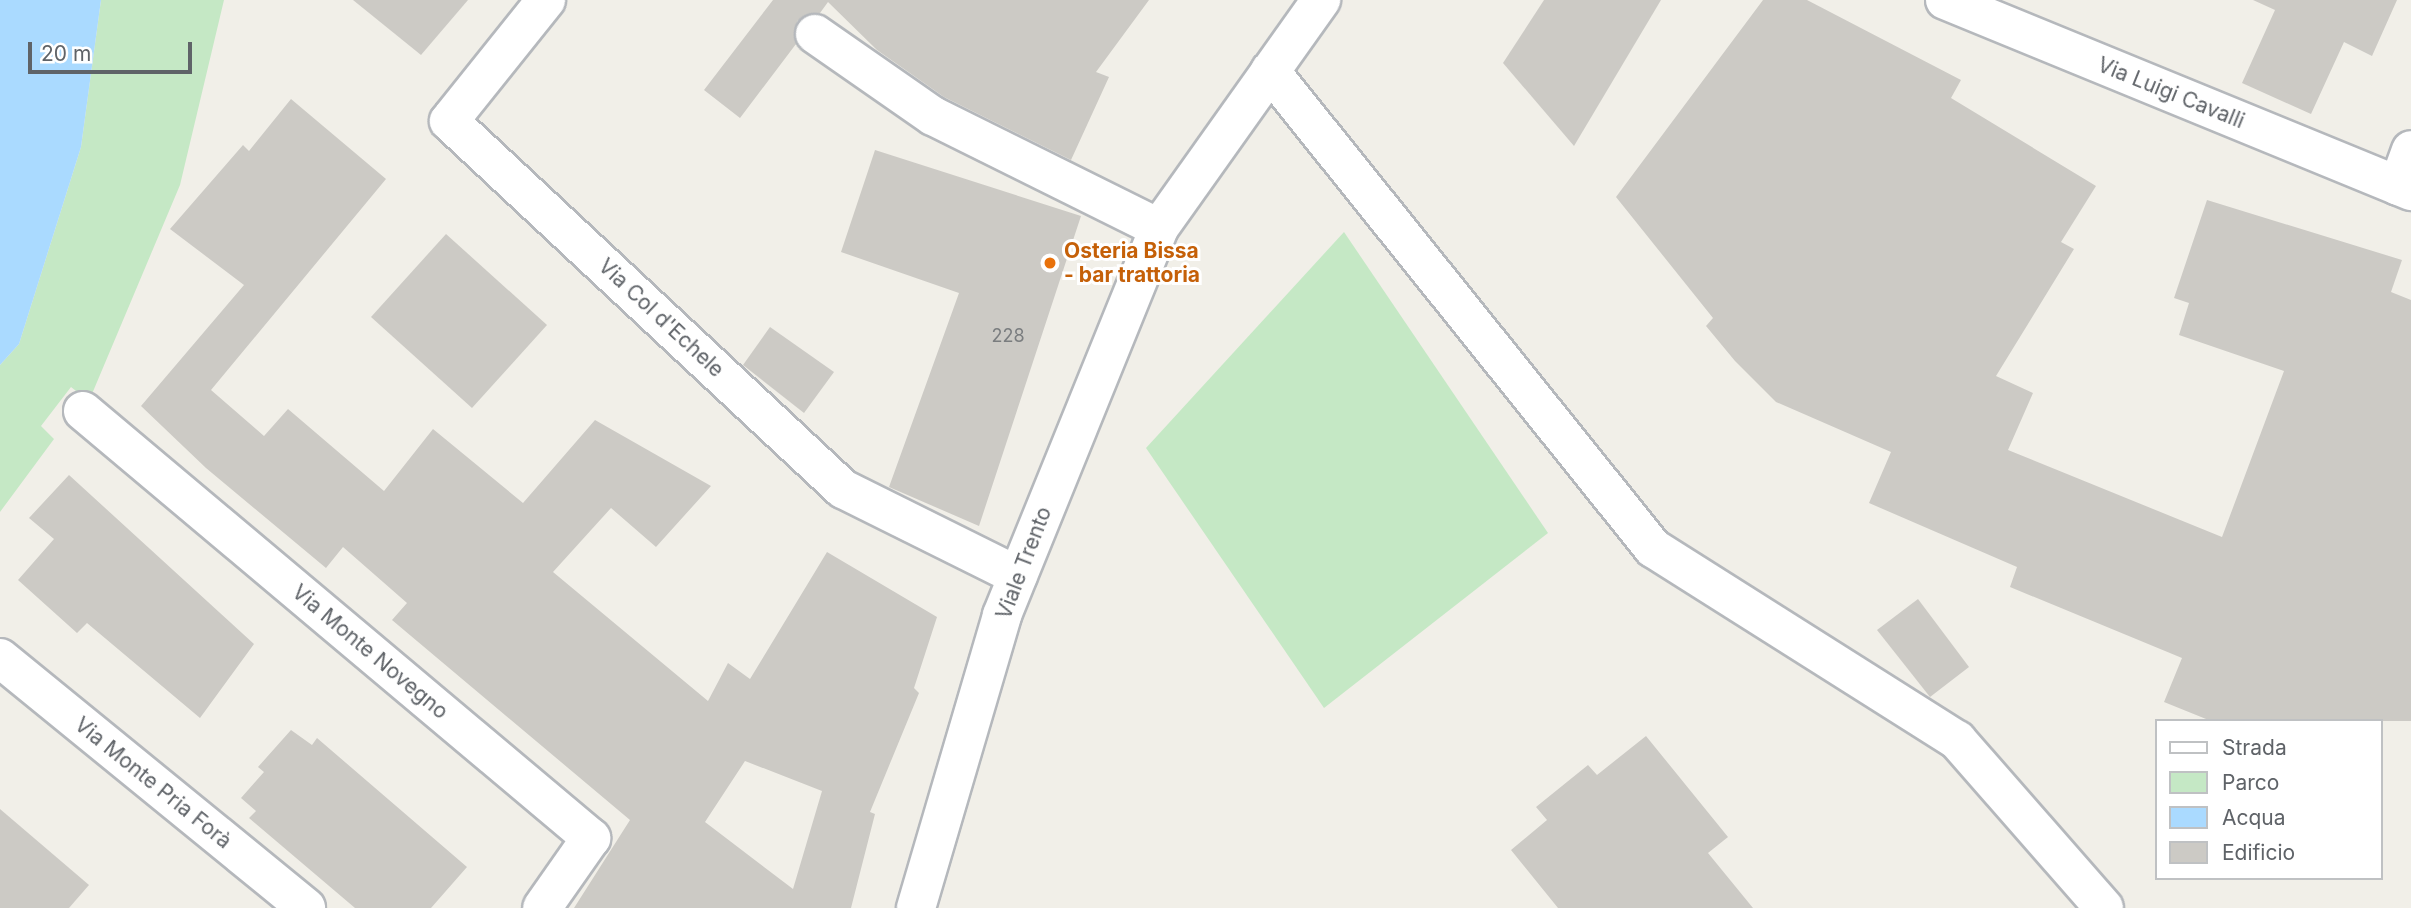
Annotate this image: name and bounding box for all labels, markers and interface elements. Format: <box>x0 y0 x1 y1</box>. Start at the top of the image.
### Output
scale bar <box>32 28 196 72</box>
text: 20 m <box>41 41 91 66</box>
street label: Via Luigi Cavalli <box>2094 52 2248 134</box>
place label: Osteria Bissa - bar trattoria <box>1064 238 1200 288</box>
street label: Via Col d'Echele <box>593 254 729 382</box>
marker: Osteria Bissa - bar trattoria <box>1042 255 1058 271</box>
house number: 228 <box>991 325 1025 347</box>
street label: Viale Trento <box>991 503 1057 623</box>
street label: Via Monte Novegno <box>287 579 453 725</box>
street label: Via Monte Pria Forà <box>70 712 236 854</box>
legend <box>2156 719 2383 880</box>
text: Strada <box>2222 735 2287 760</box>
text: Parco <box>2222 770 2279 795</box>
text: Acqua <box>2222 805 2286 830</box>
text: Edificio <box>2222 840 2295 865</box>

